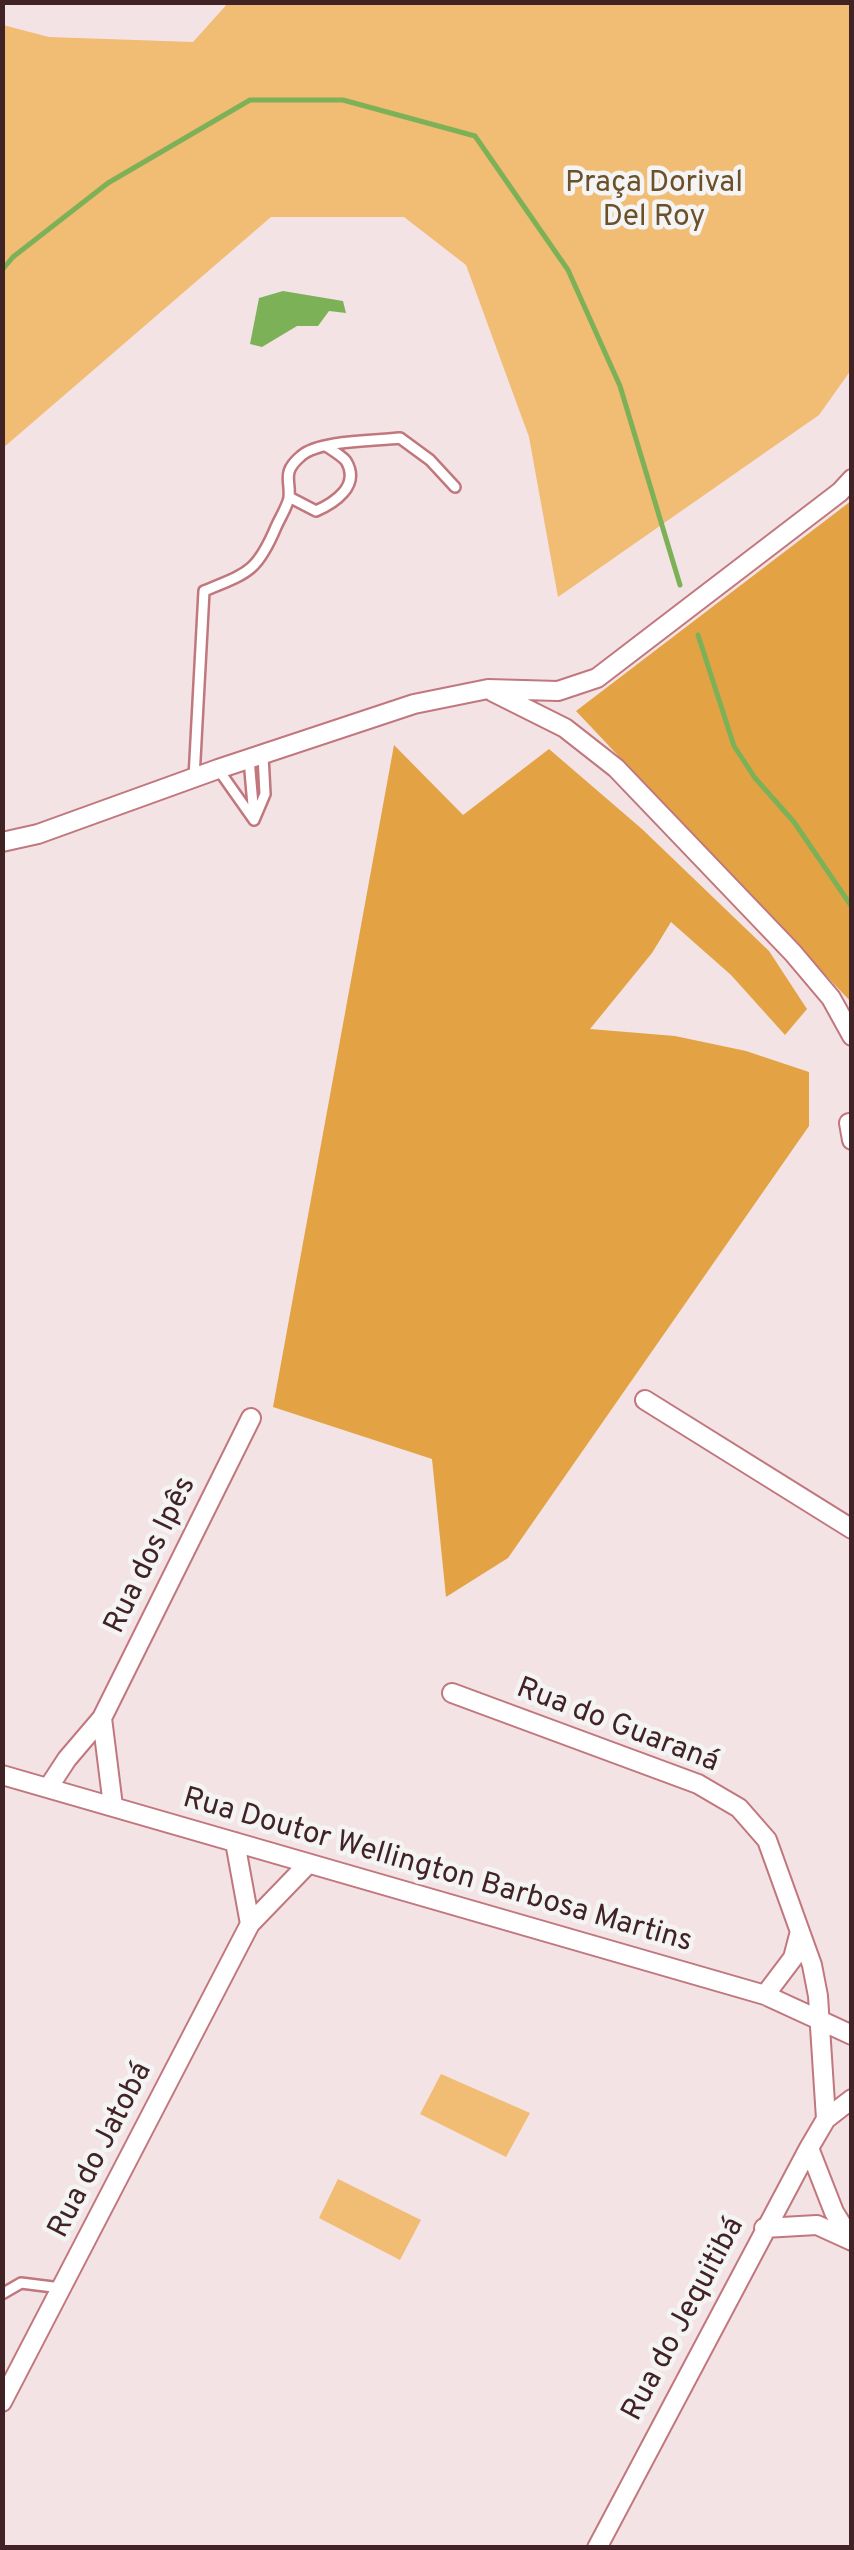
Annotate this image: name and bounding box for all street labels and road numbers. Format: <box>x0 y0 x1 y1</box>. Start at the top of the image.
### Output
street label: Rua dos Ipês <box>99 1472 205 1640</box>
street label: Rua do Guaraná <box>511 1672 723 1782</box>
street label: Rua Doutor Wellington Barbosa Martins <box>178 1782 696 1962</box>
street label: Rua do Jatobá <box>42 2057 162 2245</box>
street label: Rua do Jequitibá <box>616 2212 754 2428</box>

